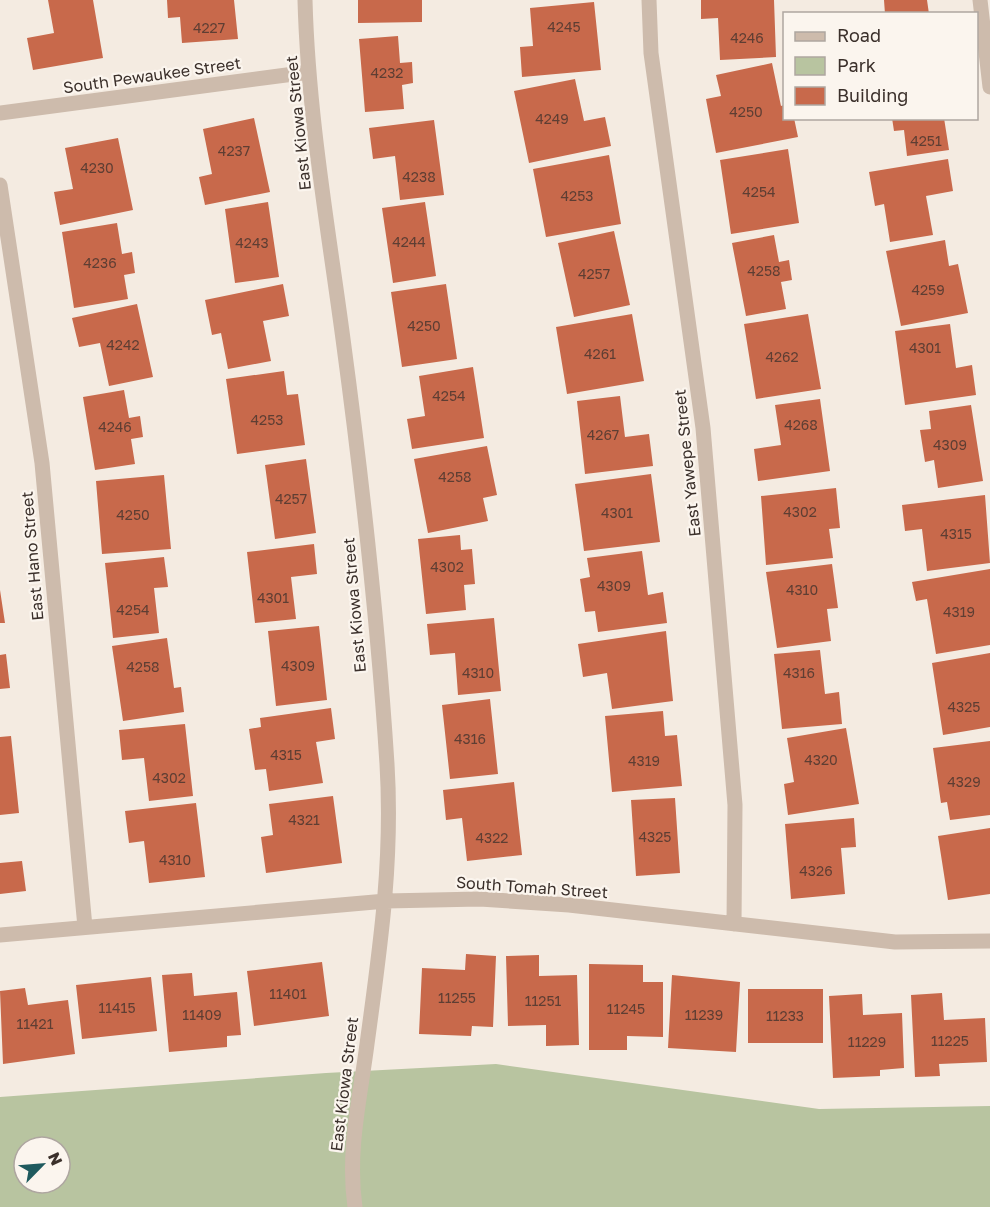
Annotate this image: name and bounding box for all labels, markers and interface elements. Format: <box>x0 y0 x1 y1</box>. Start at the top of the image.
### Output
legend <box>783 12 978 120</box>
house number: 4245 <box>547 18 581 35</box>
house number: 4227 <box>193 19 225 36</box>
text: Road <box>837 24 881 46</box>
house number: 4246 <box>730 29 764 46</box>
street label: South Pewaukee Street <box>62 53 242 97</box>
text: Park <box>837 54 876 76</box>
street label: East Kiowa Street <box>281 55 315 191</box>
house number: 4232 <box>371 64 403 81</box>
text: Building <box>837 84 908 106</box>
house number: 4250 <box>729 103 763 120</box>
house number: 4249 <box>535 110 569 127</box>
house number: 4251 <box>910 132 942 149</box>
house number: 4237 <box>218 142 250 159</box>
house number: 4230 <box>80 159 114 176</box>
house number: 4238 <box>402 168 436 185</box>
house number: 4254 <box>742 183 776 200</box>
house number: 4253 <box>561 187 593 204</box>
house number: 4244 <box>392 233 426 250</box>
house number: 4243 <box>235 234 269 251</box>
house number: 4236 <box>83 254 117 271</box>
house number: 4258 <box>747 262 781 279</box>
house number: 4257 <box>578 265 610 282</box>
house number: 4259 <box>911 281 945 298</box>
house number: 4250 <box>407 317 441 334</box>
house number: 4242 <box>106 336 140 353</box>
house number: 4301 <box>909 339 941 356</box>
house number: 4261 <box>584 345 616 362</box>
house number: 4262 <box>765 348 799 365</box>
house number: 4254 <box>432 387 466 404</box>
street label: East Yawepe Street <box>669 388 705 538</box>
house number: 4253 <box>251 411 283 428</box>
house number: 4268 <box>784 416 818 433</box>
house number: 4246 <box>98 418 132 435</box>
house number: 4267 <box>587 426 619 443</box>
house number: 4309 <box>933 436 967 453</box>
house number: 4258 <box>438 468 472 485</box>
house number: 4257 <box>275 490 307 507</box>
street label: East Hano Street <box>16 491 48 621</box>
house number: 4302 <box>783 503 817 520</box>
house number: 4301 <box>601 504 633 521</box>
house number: 4250 <box>116 506 150 523</box>
house number: 4315 <box>940 525 972 542</box>
street label: East Kiowa Street <box>338 537 370 673</box>
house number: 4302 <box>430 558 464 575</box>
house number: 4309 <box>597 577 631 594</box>
house number: 4310 <box>786 581 818 598</box>
house number: 4301 <box>257 589 289 606</box>
house number: 4254 <box>116 601 150 618</box>
house number: 4319 <box>943 603 975 620</box>
house number: 4309 <box>281 657 315 674</box>
house number: 4258 <box>126 658 160 675</box>
house number: 4310 <box>462 664 494 681</box>
house number: 4316 <box>783 664 815 681</box>
house number: 4325 <box>948 698 980 715</box>
house number: 4316 <box>454 730 486 747</box>
house number: 4315 <box>270 746 302 763</box>
house number: 4320 <box>804 751 838 768</box>
house number: 4319 <box>628 752 660 769</box>
house number: 4302 <box>152 769 186 786</box>
house number: 4329 <box>947 773 981 790</box>
house number: 4321 <box>288 811 320 828</box>
house number: 4325 <box>639 828 671 845</box>
house number: 4322 <box>476 829 508 846</box>
house number: 4310 <box>159 851 191 868</box>
house number: 4326 <box>799 862 833 879</box>
street label: South Tomah Street <box>455 872 609 902</box>
house number: 11401 <box>269 985 307 1002</box>
house number: 11255 <box>438 989 476 1006</box>
house number: 11251 <box>525 992 562 1009</box>
house number: 11415 <box>98 999 136 1016</box>
house number: 11245 <box>607 1000 645 1017</box>
house number: 11409 <box>182 1006 222 1023</box>
house number: 11239 <box>685 1006 723 1023</box>
house number: 11233 <box>766 1007 804 1024</box>
house number: 11421 <box>16 1015 54 1032</box>
street label: East Kiowa Street <box>326 1016 362 1152</box>
house number: 11225 <box>931 1032 969 1049</box>
house number: 11229 <box>848 1033 886 1050</box>
north arrow <box>12 1135 72 1195</box>
text: N <box>44 1149 67 1168</box>

